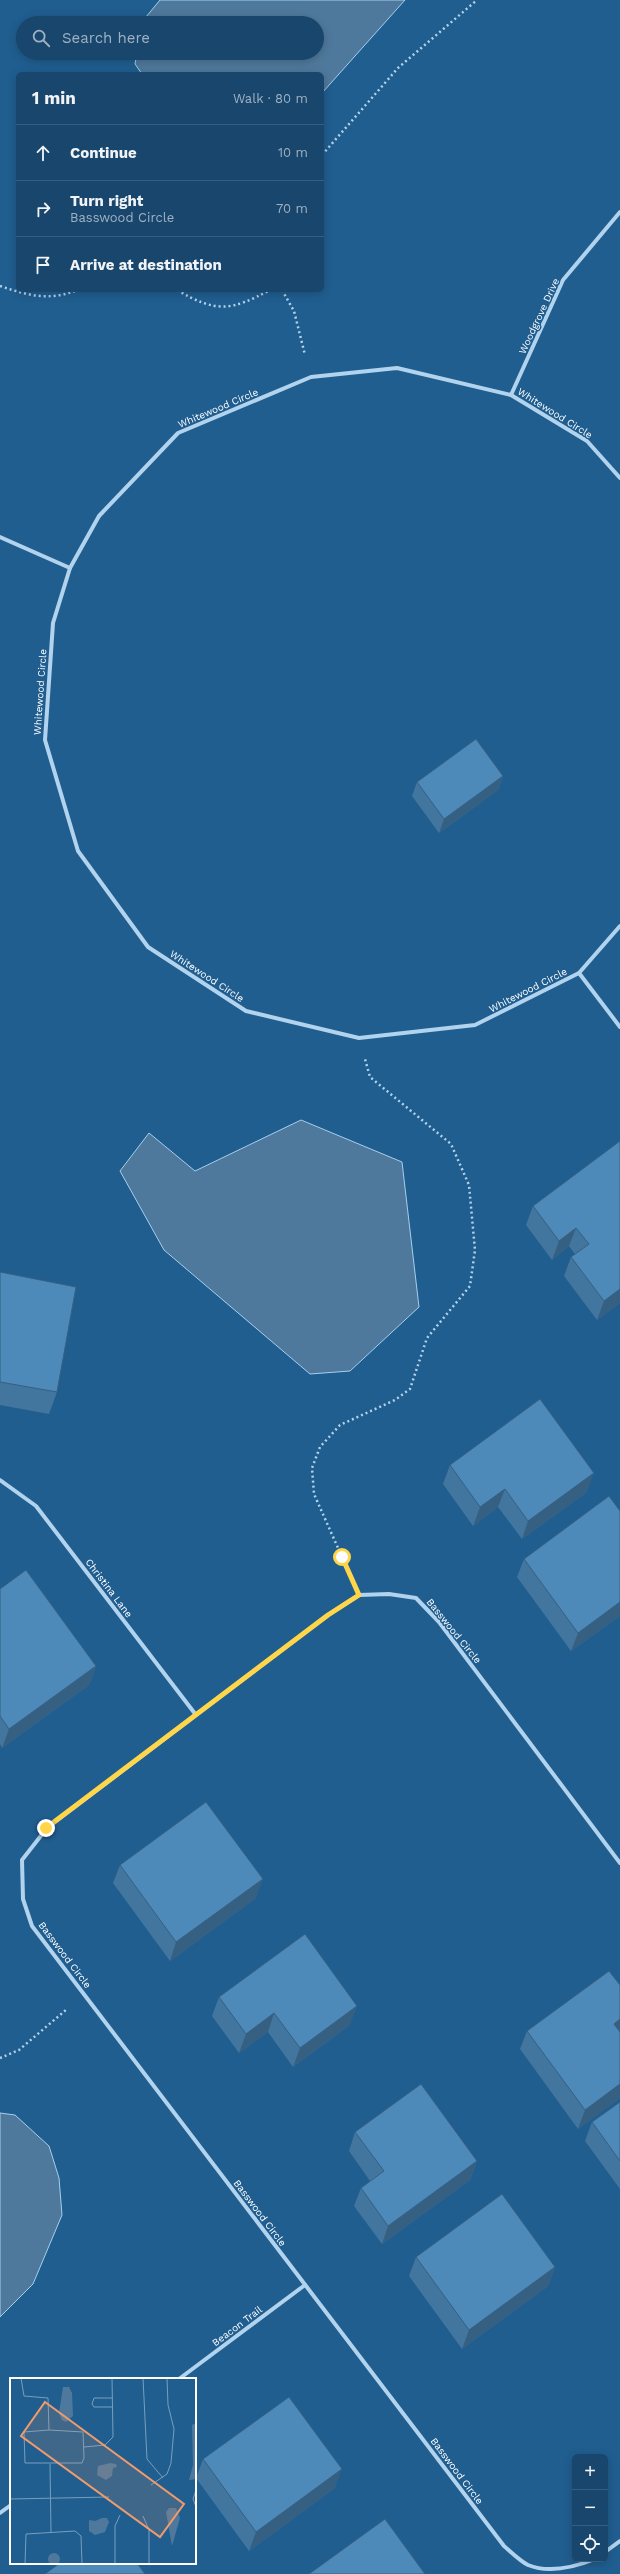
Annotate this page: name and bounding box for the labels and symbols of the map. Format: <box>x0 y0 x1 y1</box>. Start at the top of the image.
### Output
street label: Woodgrove Drive <box>517 276 561 355</box>
street label: Whitewood Circle <box>176 386 260 430</box>
street label: Whitewood Circle <box>516 386 595 441</box>
street label: Whitewood Circle <box>32 648 49 735</box>
street label: Whitewood Circle <box>168 948 246 1004</box>
street label: Whitewood Circle <box>487 965 569 1014</box>
route start <box>333 1548 351 1566</box>
street label: Christina Lane <box>83 1557 135 1620</box>
street label: Basswood Circle <box>424 1596 484 1666</box>
route end <box>37 1819 55 1837</box>
street label: Basswood Circle <box>36 1920 94 1991</box>
street label: Basswood Circle <box>231 2178 289 2249</box>
street label: Beacon Trail <box>210 2304 264 2348</box>
inset map <box>10 2378 196 2564</box>
street label: Basswood Circle <box>428 2436 486 2507</box>

